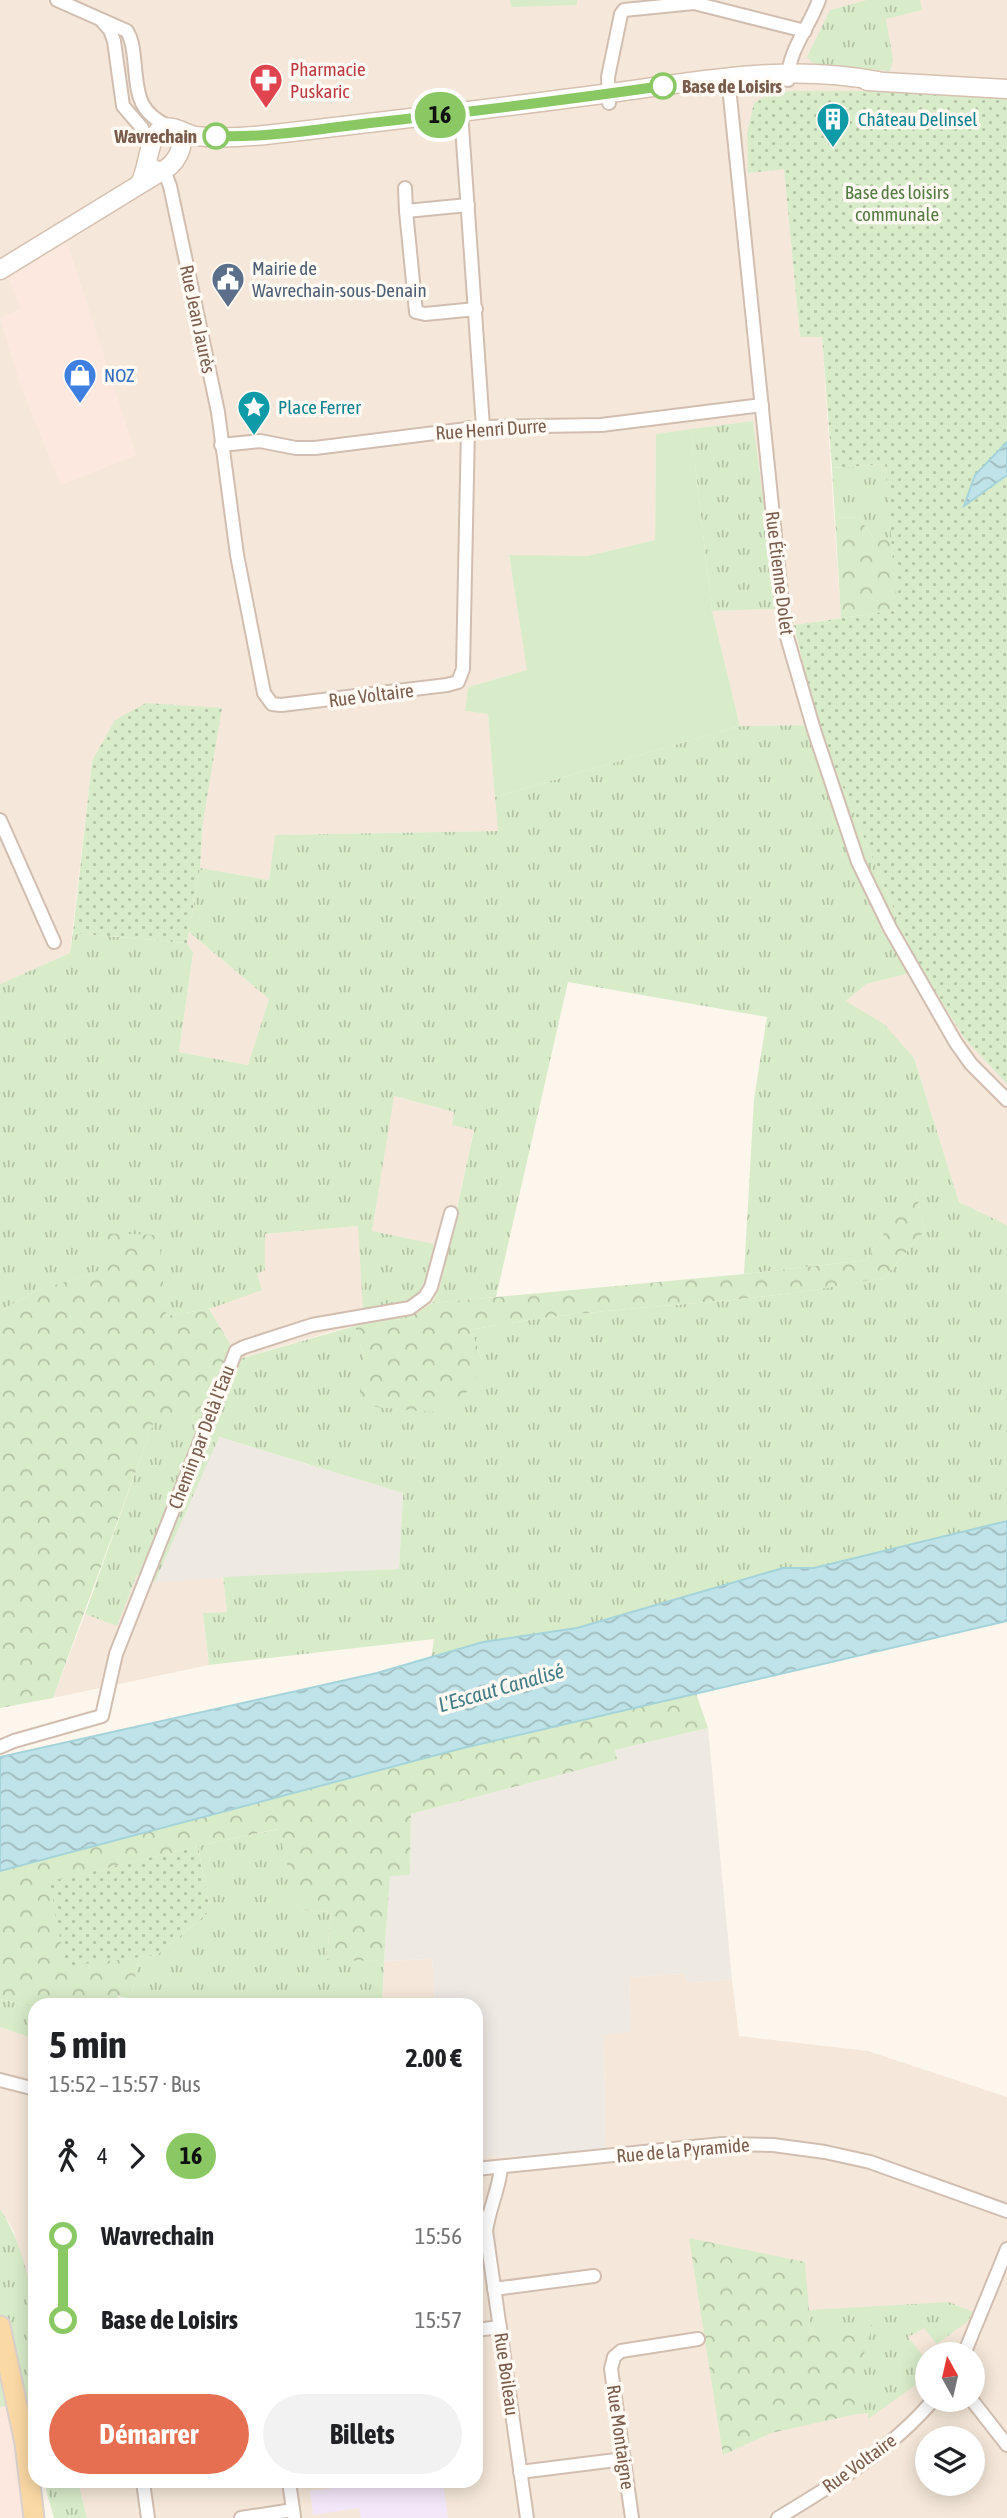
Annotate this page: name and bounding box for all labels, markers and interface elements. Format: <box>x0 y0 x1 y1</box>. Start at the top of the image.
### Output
place label: Pharmacie Puskaric <box>290 58 366 102</box>
pharmacy icon: Pharmacie Puskaric <box>247 61 285 110</box>
marker: Base de Loisirs <box>650 73 676 99</box>
place label: Base de Loisirs <box>682 75 782 97</box>
line badge: 16 <box>408 92 472 138</box>
building icon: Château Delinsel <box>814 100 852 149</box>
text: 16 <box>429 101 451 128</box>
place label: Château Delinsel <box>858 108 977 130</box>
marker: Wavrechain <box>203 123 229 149</box>
place label: Wavrechain <box>113 125 197 147</box>
park label: Base des loisirs communale <box>845 181 949 225</box>
place label: Mairie de Wavrechain-sous-Denain <box>252 257 427 301</box>
public building icon: Mairie de Wavrechain-sous-Denain <box>209 260 247 309</box>
street label: Rue Jean Jaurès <box>176 263 220 376</box>
shop icon: NOZ <box>61 356 99 405</box>
place label: NOZ <box>104 364 135 386</box>
place icon: Place Ferrer <box>235 388 273 437</box>
place label: Place Ferrer <box>278 396 361 418</box>
street label: Rue Henri Durre <box>435 414 547 444</box>
street label: Rue Étienne Dolet <box>761 510 799 636</box>
street label: Rue Voltaire <box>327 679 415 711</box>
street label: Chemin par Delà l'Eau <box>163 1362 239 1512</box>
water label: L'Escaut Canalisé <box>435 1658 567 1716</box>
text: 5 min <box>49 2023 127 2066</box>
text: 2.00 € <box>405 2043 462 2073</box>
text: 15:52 – 15:57 · Bus <box>49 2071 201 2097</box>
street label: Rue de la Pyramide <box>616 2133 750 2167</box>
icon: walk <box>49 2137 87 2175</box>
icon: forward <box>118 2137 156 2175</box>
text: 16 <box>180 2142 202 2169</box>
text: 4 <box>97 2143 108 2169</box>
text: Wavrechain <box>101 2221 214 2251</box>
text: 15:56 <box>415 2223 462 2249</box>
text: Base de Loisirs <box>101 2305 238 2335</box>
text: 15:57 <box>415 2307 462 2333</box>
street label: Rue Boileau <box>490 2331 524 2417</box>
north arrow <box>915 2342 985 2412</box>
map controls <box>915 2342 985 2496</box>
street label: Rue Montaigne <box>603 2383 639 2491</box>
button: Démarrer <box>49 2394 249 2474</box>
button: Billets <box>263 2394 462 2474</box>
button: layers <box>915 2426 985 2496</box>
street label: Rue Voltaire <box>818 2429 900 2497</box>

